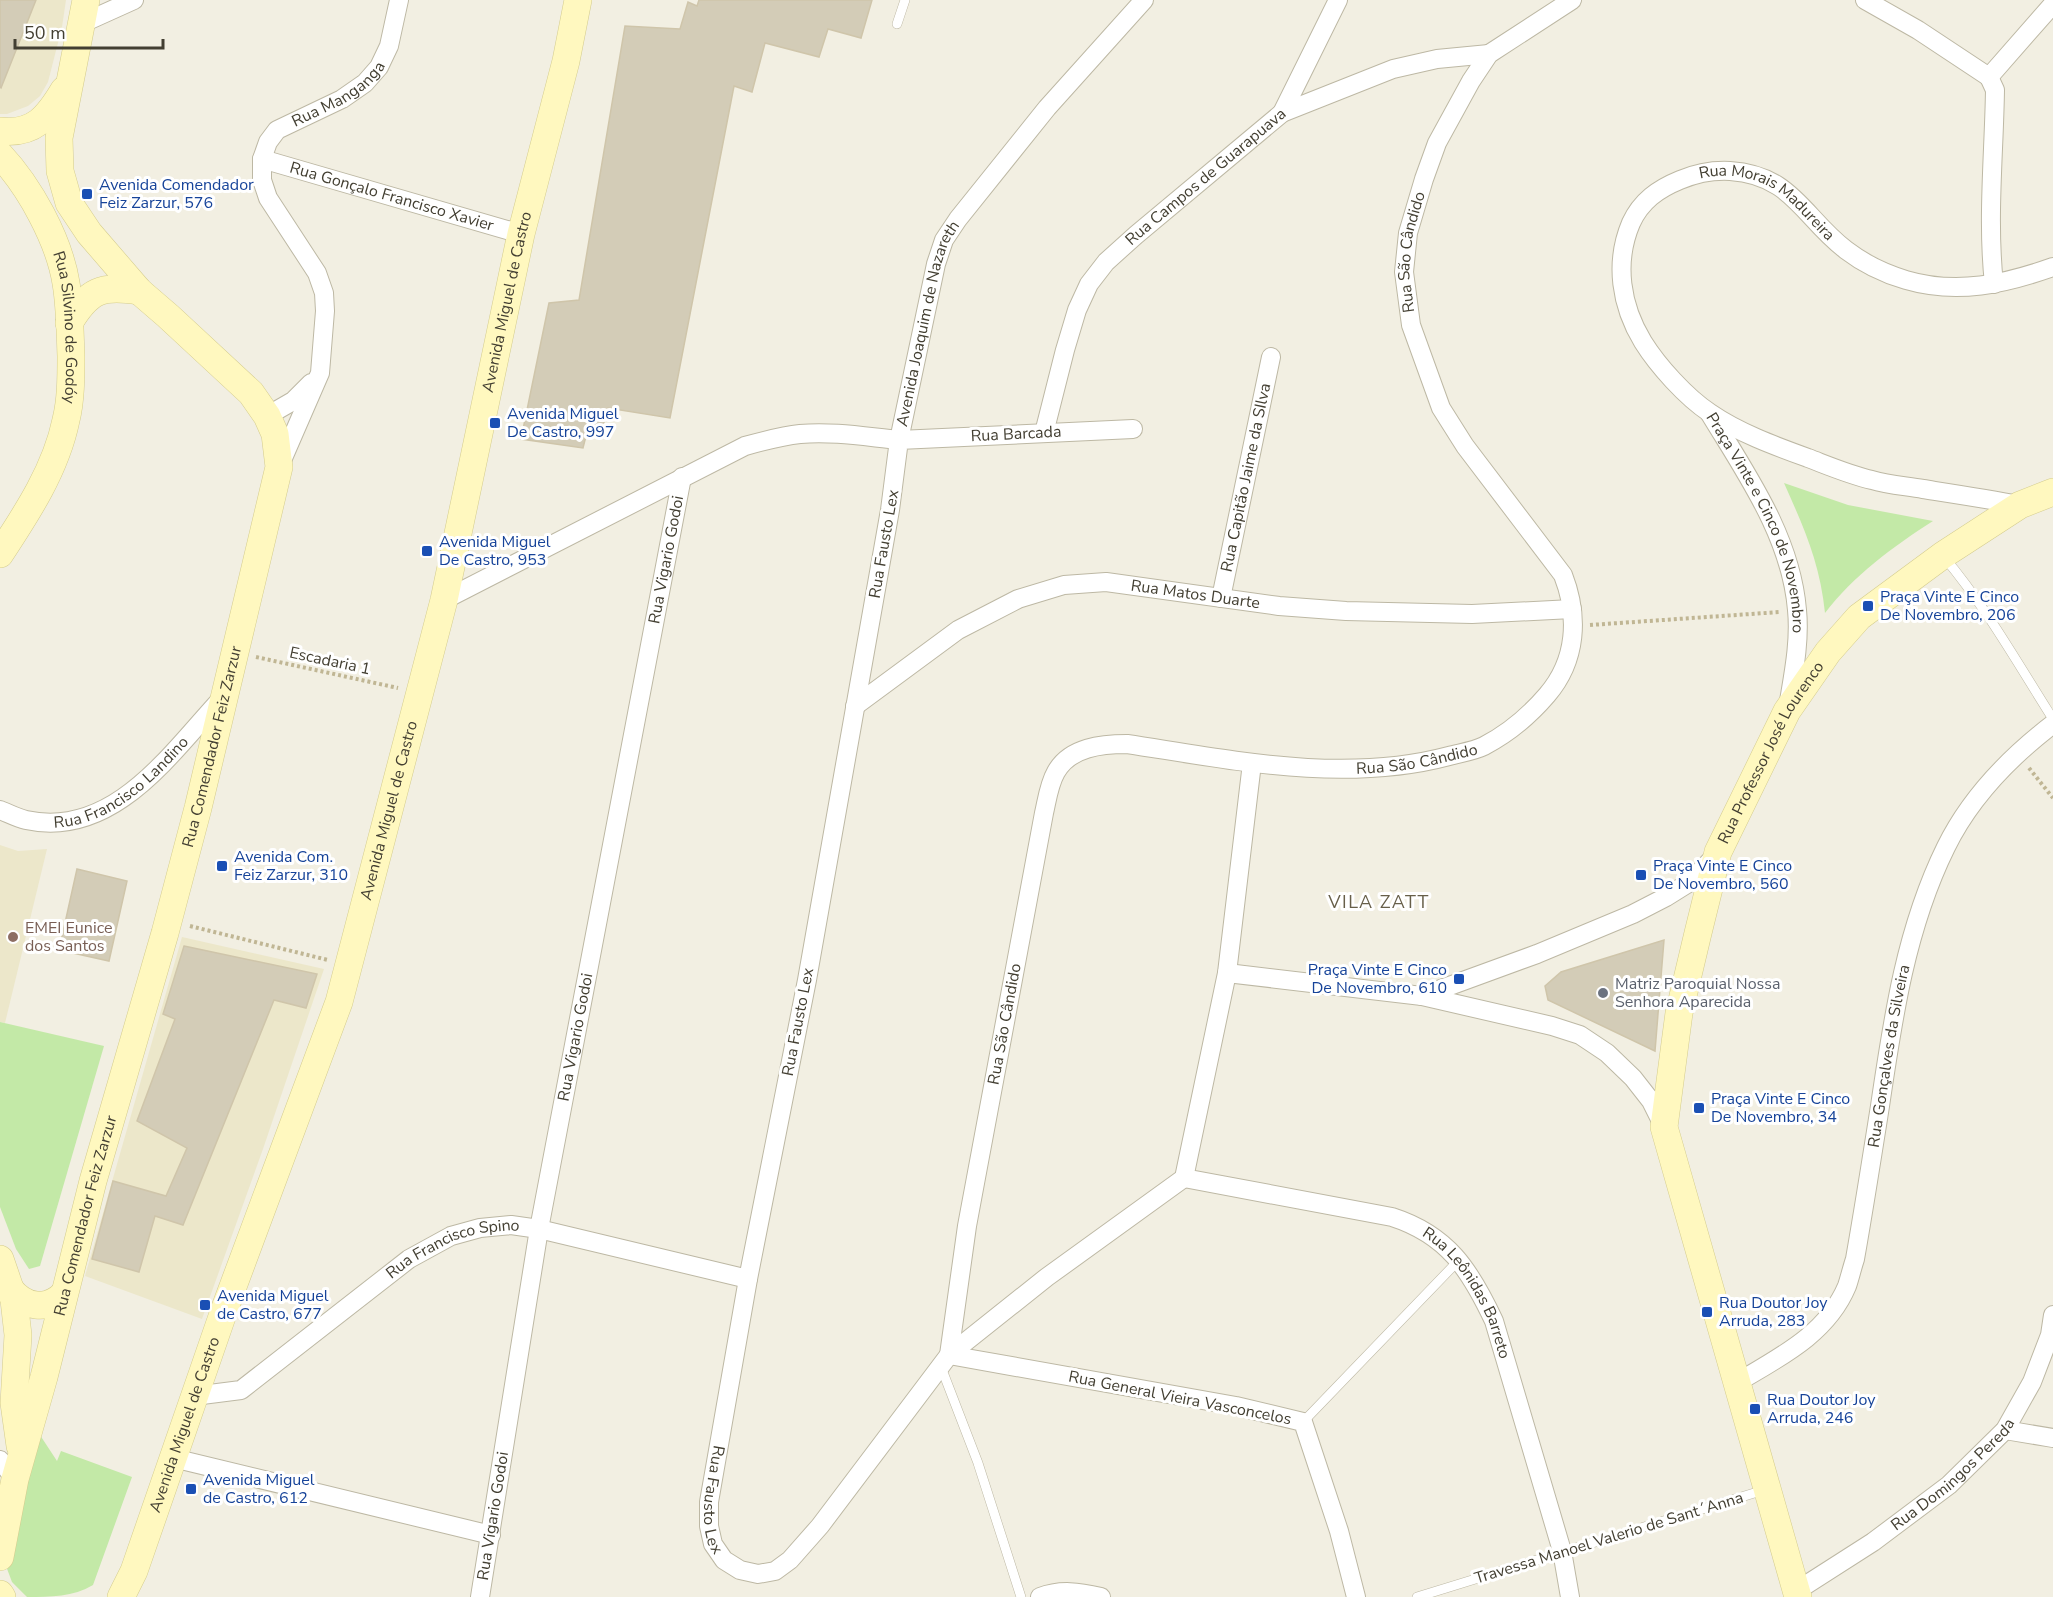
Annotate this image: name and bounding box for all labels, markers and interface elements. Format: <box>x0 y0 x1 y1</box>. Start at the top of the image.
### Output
scale bar <box>15 12 164 50</box>
text: 50 m <box>24 21 66 45</box>
street label: Rua Manganga <box>288 58 391 132</box>
street label: Rua Campos de Guarapuava <box>1120 103 1291 251</box>
street label: Rua Gonçalo Francisco Xavier <box>287 157 497 237</box>
street label: Rua Morais Madureira <box>1697 160 1840 246</box>
place label: Avenida Comendador Feiz Zarzur, 576 <box>99 174 254 214</box>
marker: Avenida Comendador Feiz Zarzur, 576 <box>80 187 94 201</box>
street label: Rua São Cândido <box>1393 189 1431 314</box>
street label: Avenida Miguel de Castro <box>477 209 537 394</box>
street label: Avenida Joaquim de Nazareth <box>891 216 965 428</box>
street label: Rua Silvino de Godóy <box>47 248 82 406</box>
street label: Rua Capitão Jaime da SIlva <box>1216 381 1276 574</box>
place label: Avenida Miguel De Castro, 997 <box>507 403 619 443</box>
street label: Praça Vinte e Cinco de Novembro <box>1701 408 1809 633</box>
marker: Avenida Miguel De Castro, 997 <box>488 416 502 430</box>
street label: Rua Barcada <box>970 421 1062 447</box>
street label: Rua Fausto Lex <box>864 487 904 600</box>
street label: Rua Vigario Godoi <box>643 494 689 626</box>
place label: Avenida Miguel De Castro, 953 <box>439 531 551 571</box>
marker: Avenida Miguel De Castro, 953 <box>420 544 434 558</box>
street label: Rua Matos Duarte <box>1129 575 1261 614</box>
place label: Praça Vinte E Cinco De Novembro, 206 <box>1880 586 2019 626</box>
marker: Praça Vinte E Cinco De Novembro, 206 <box>1861 599 1875 613</box>
street label: Escadaria 1 <box>288 642 372 680</box>
street label: Rua Comendador Feiz Zarzur <box>177 643 247 850</box>
street label: Rua Professor José Lourenco <box>1713 657 1829 848</box>
street label: Avenida Miguel de Castro <box>355 718 423 902</box>
street label: Rua Francisco Landino <box>53 732 194 834</box>
street label: Rua São Cândido <box>1356 738 1480 780</box>
place label: Avenida Com. Feiz Zarzur, 310 <box>234 846 348 886</box>
place label: Praça Vinte E Cinco De Novembro, 560 <box>1653 855 1792 895</box>
marker: Avenida Com. Feiz Zarzur, 310 <box>215 859 229 873</box>
marker: Praça Vinte E Cinco De Novembro, 560 <box>1634 868 1648 882</box>
district label: VILA ZATT <box>1327 890 1430 914</box>
place label: EMEI Eunice dos Santos <box>25 917 112 957</box>
marker: EMEI Eunice dos Santos <box>6 930 20 944</box>
place label: Praça Vinte E Cinco De Novembro, 610 <box>1308 959 1447 999</box>
street label: Rua São Cândido <box>983 961 1027 1087</box>
street label: Rua Gonçalves da Silveira <box>1863 962 1916 1149</box>
street label: Rua Fausto Lex <box>777 965 819 1078</box>
street label: Rua Vigario Godoi <box>553 971 598 1103</box>
marker: Praça Vinte E Cinco De Novembro, 610 <box>1452 972 1466 986</box>
place label: Matriz Paroquial Nossa Senhora Aparecida <box>1615 973 1780 1013</box>
marker: Matriz Paroquial Nossa Senhora Aparecida <box>1596 986 1610 1000</box>
place label: Praça Vinte E Cinco De Novembro, 34 <box>1711 1088 1850 1128</box>
marker: Praça Vinte E Cinco De Novembro, 34 <box>1692 1101 1706 1115</box>
street label: Rua Comendador Feiz Zarzur <box>49 1113 123 1318</box>
street label: Rua Francisco Spino <box>381 1214 521 1284</box>
street label: Rua Leônidas Barreto <box>1418 1222 1516 1361</box>
place label: Avenida Miguel de Castro, 677 <box>217 1285 329 1325</box>
place label: Rua Doutor Joy Arruda, 283 <box>1719 1292 1828 1332</box>
marker: Avenida Miguel de Castro, 677 <box>198 1298 212 1312</box>
marker: Rua Doutor Joy Arruda, 283 <box>1700 1305 1714 1319</box>
street label: Avenida Miguel de Castro <box>144 1334 225 1515</box>
street label: Rua General Vieira Vasconcelos <box>1067 1366 1293 1430</box>
place label: Rua Doutor Joy Arruda, 246 <box>1767 1389 1876 1429</box>
marker: Rua Doutor Joy Arruda, 246 <box>1748 1402 1762 1416</box>
street label: Rua Domingos Pereda <box>1886 1415 2020 1536</box>
street label: Rua Fausto Lex <box>698 1444 730 1559</box>
street label: Rua Vigario Godoi <box>472 1450 514 1582</box>
place label: Avenida Miguel de Castro, 612 <box>203 1469 315 1509</box>
marker: Avenida Miguel de Castro, 612 <box>184 1482 198 1496</box>
street label: Travessa Manoel Valerio de Sant´Anna <box>1472 1487 1746 1589</box>

